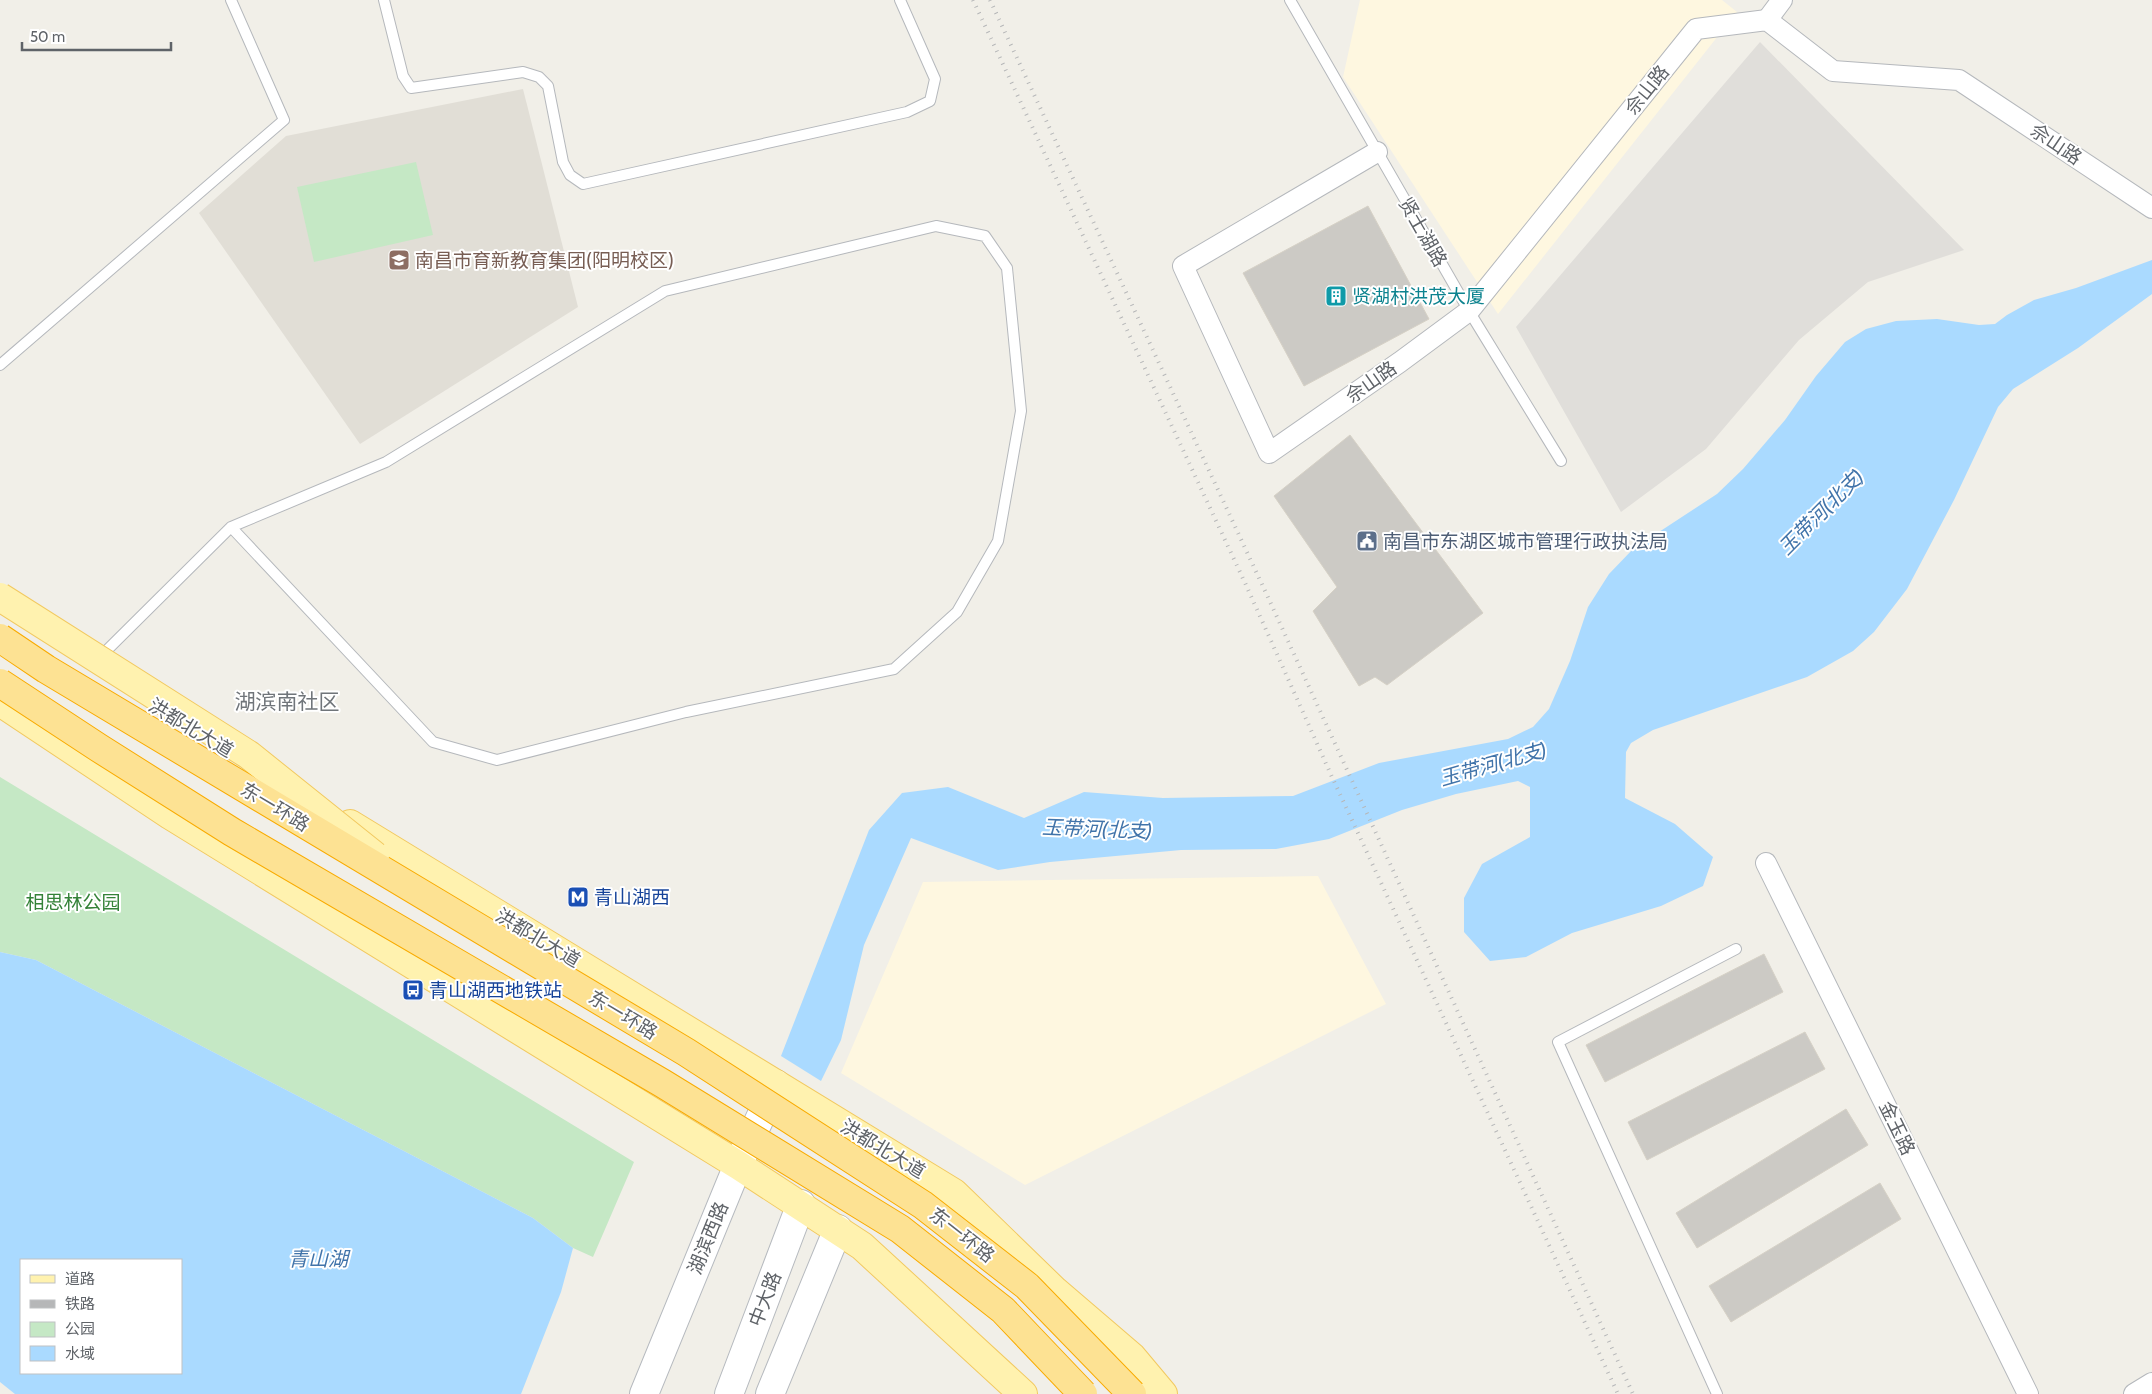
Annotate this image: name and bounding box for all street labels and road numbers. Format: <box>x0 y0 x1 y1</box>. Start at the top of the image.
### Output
street label: 佘山路 <box>1620 61 1674 119</box>
street label: 佘山路 <box>2026 119 2086 169</box>
street label: 贤士湖路 <box>1394 193 1452 271</box>
street label: 佘山路 <box>1341 356 1401 408</box>
street label: 洪都北大道 <box>144 694 238 762</box>
street label: 东一环路 <box>236 778 314 836</box>
street label: 洪都北大道 <box>491 904 585 972</box>
street label: 东一环路 <box>584 986 662 1044</box>
street label: 金玉路 <box>1874 1097 1920 1159</box>
street label: 洪都北大道 <box>836 1115 930 1183</box>
street label: 湖滨西路 <box>683 1198 733 1278</box>
street label: 东一环路 <box>925 1203 999 1267</box>
street label: 中大路 <box>744 1268 786 1330</box>

